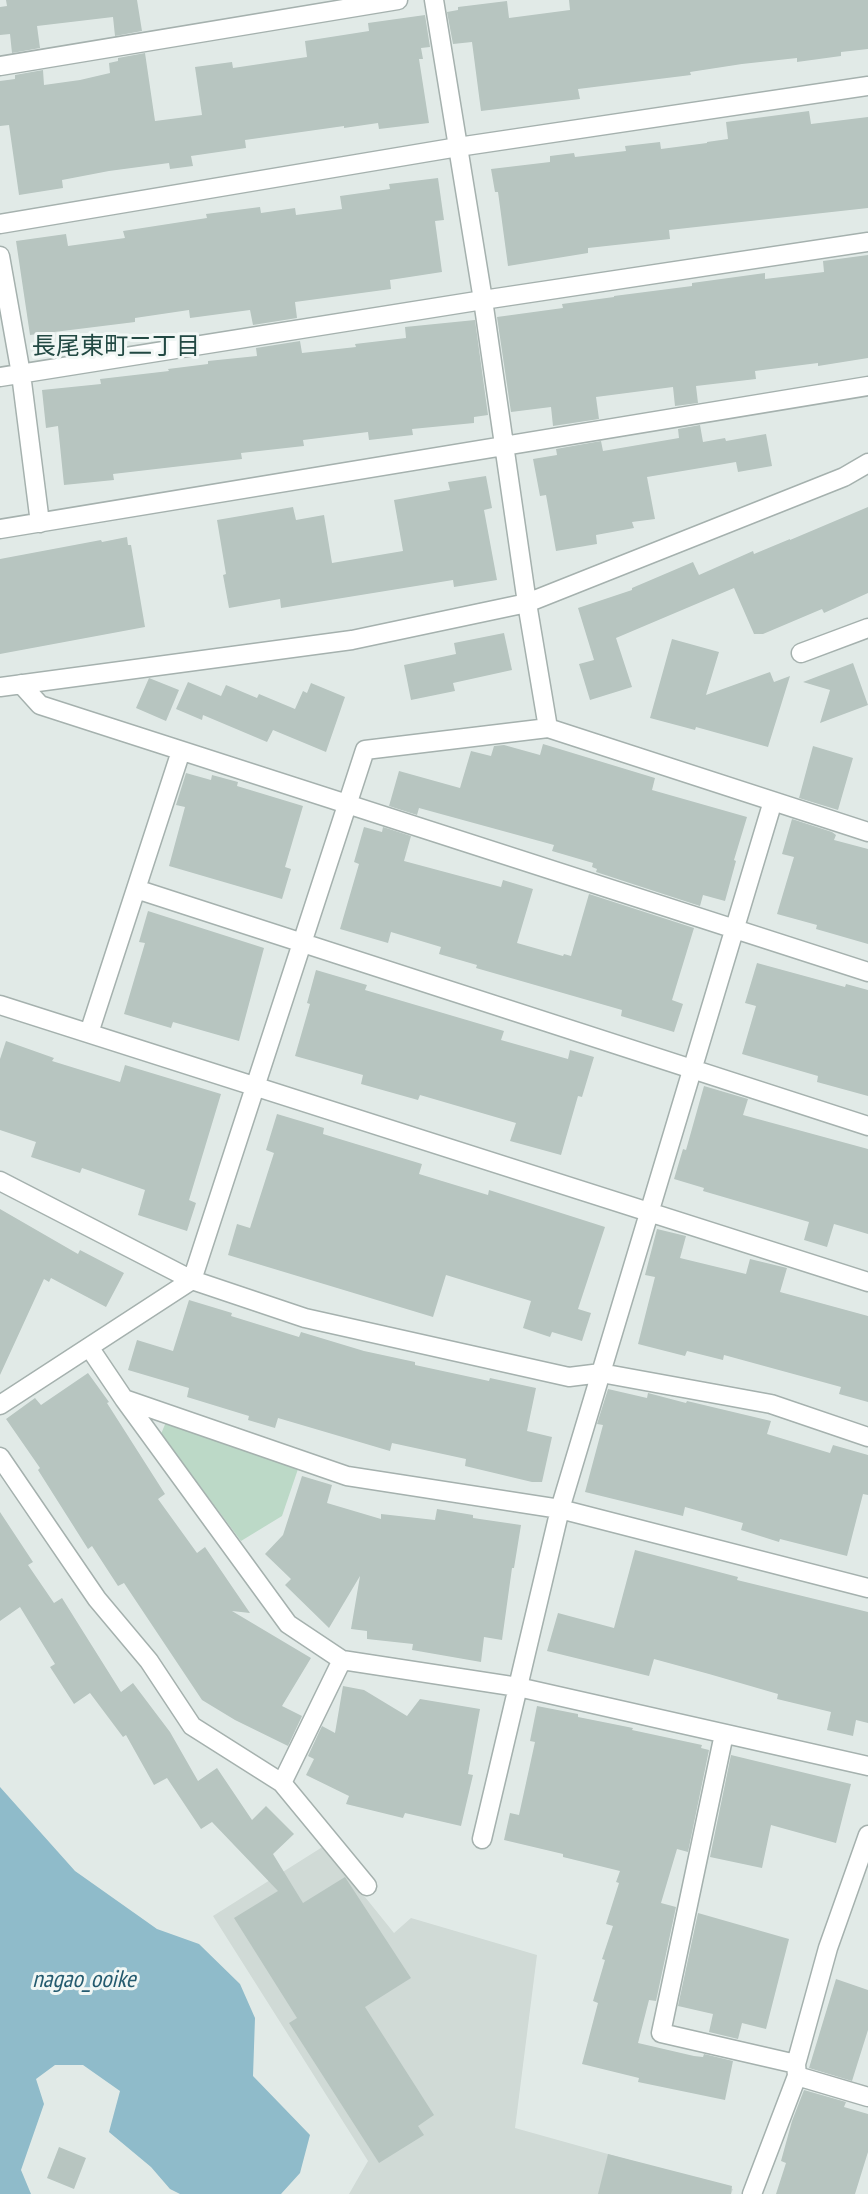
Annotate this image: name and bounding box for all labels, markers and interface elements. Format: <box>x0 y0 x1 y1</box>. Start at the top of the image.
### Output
district label: 長尾東町二丁目 <box>32 333 200 361</box>
water label: nagao_ooike <box>32 1966 136 1994</box>

